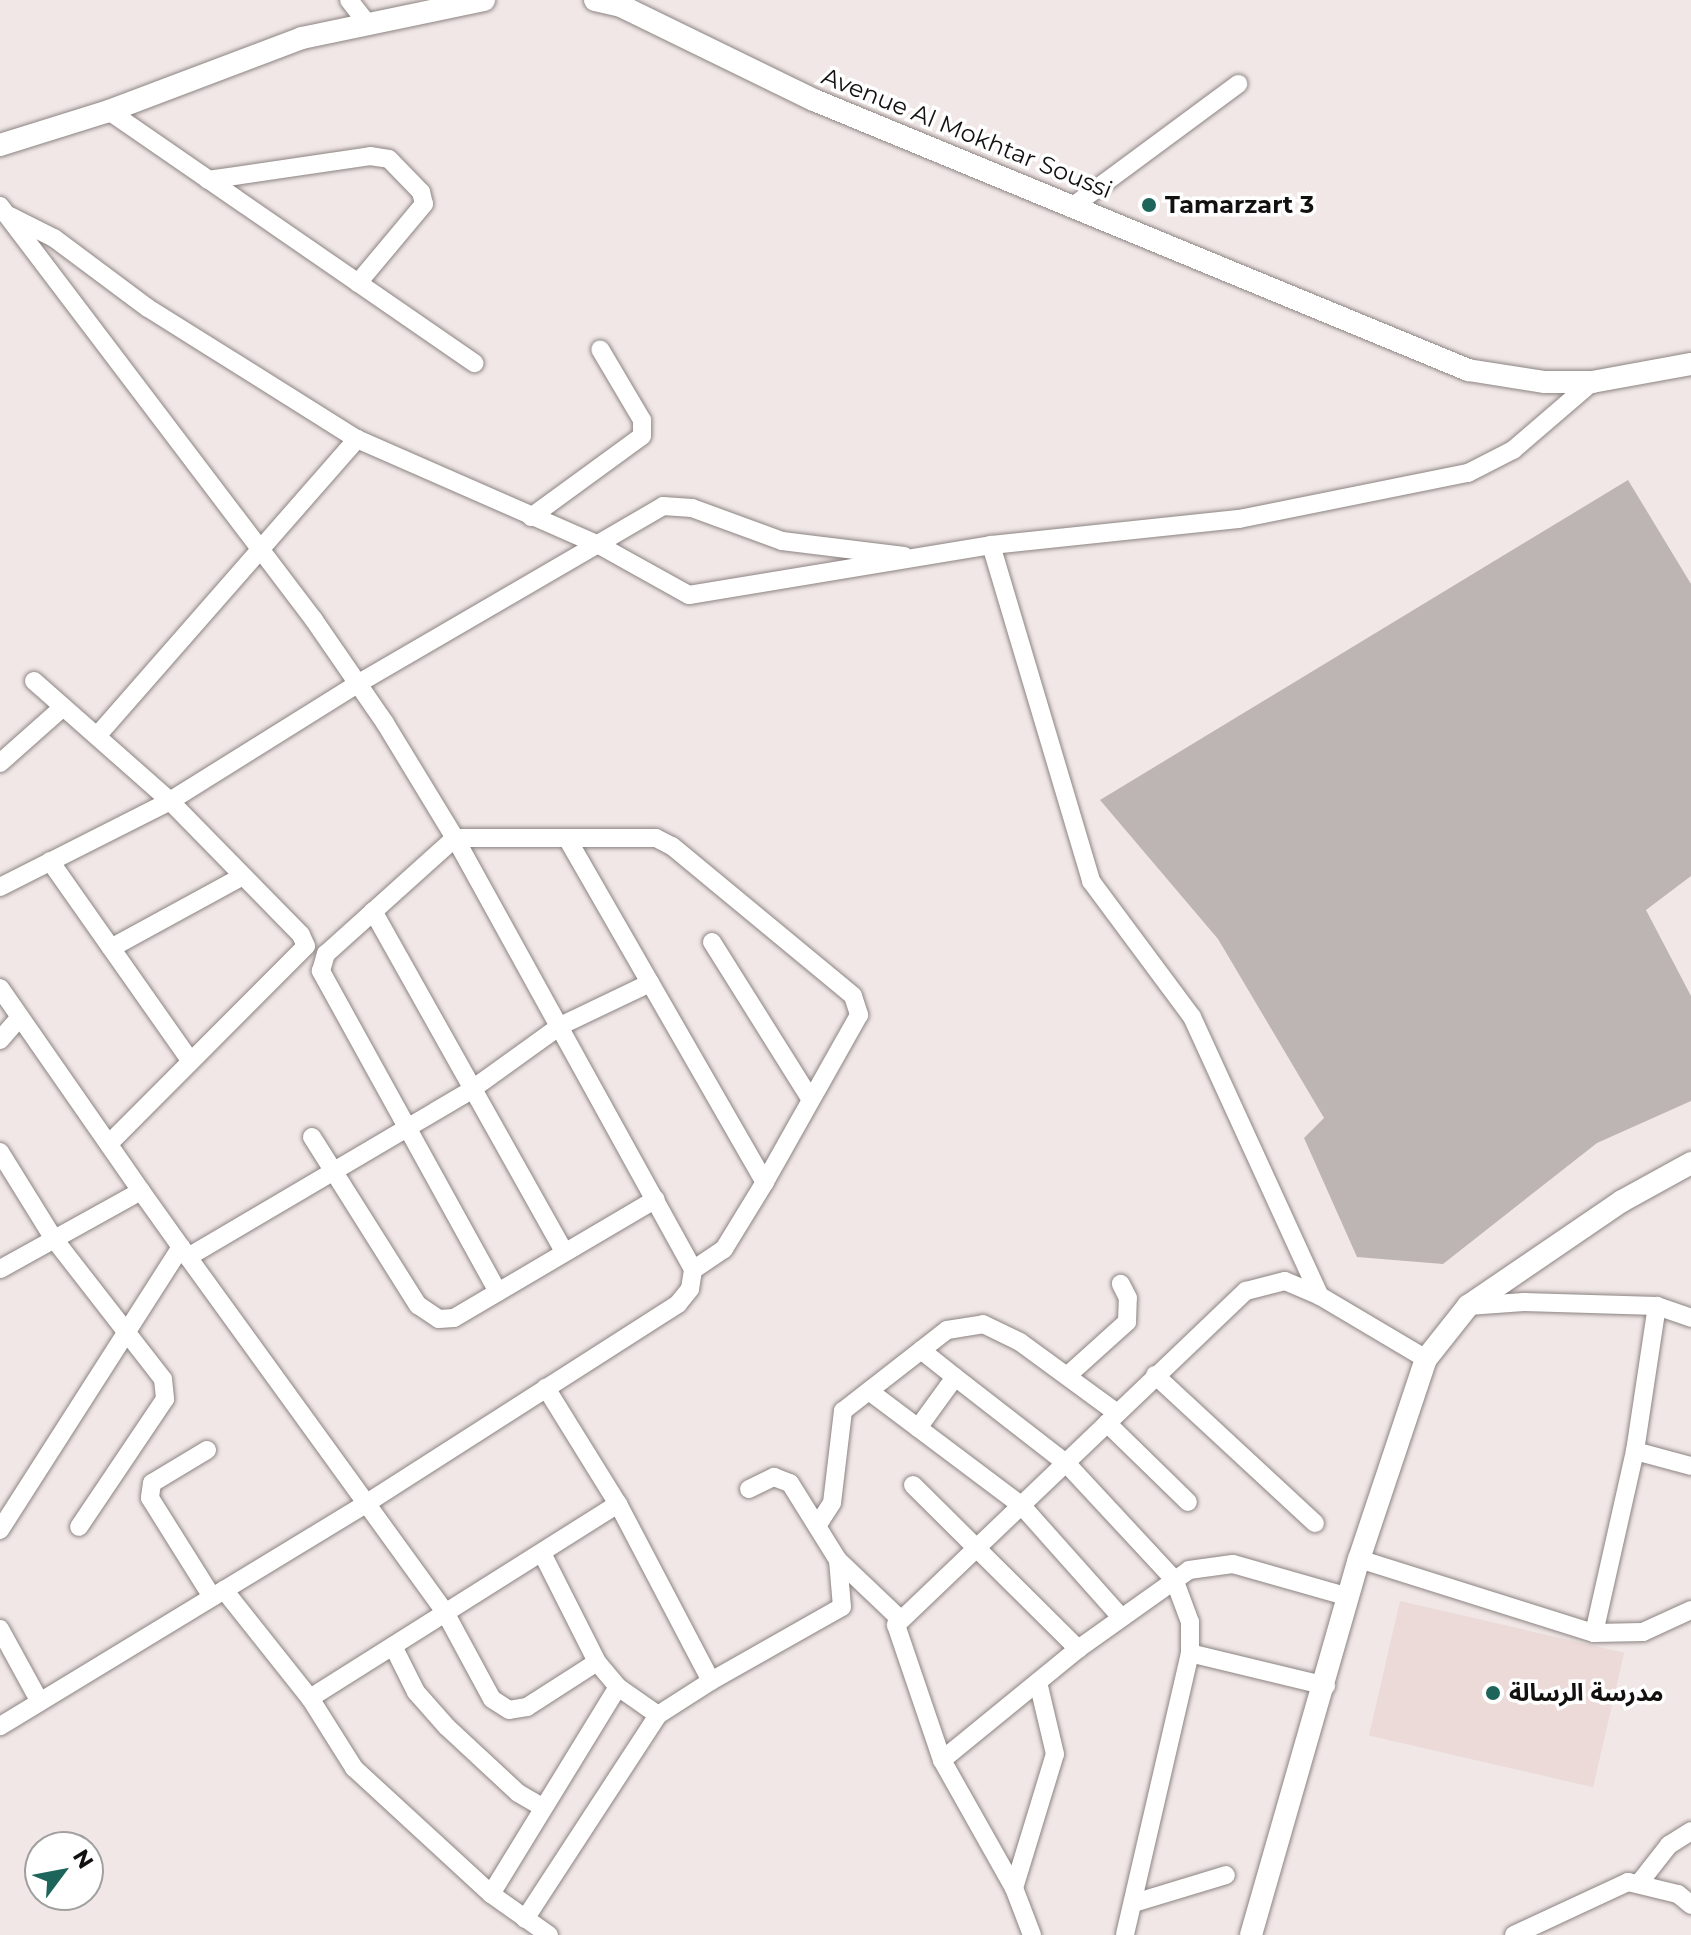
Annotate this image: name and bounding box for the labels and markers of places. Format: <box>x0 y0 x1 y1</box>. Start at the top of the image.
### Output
place label: Tamarzart 3 <box>1165 191 1314 219</box>
marker: Tamarzart 3 <box>1140 196 1158 214</box>
place label: مدرسة الرسالة <box>1509 1679 1663 1707</box>
marker: مدرسة الرسالة <box>1484 1684 1502 1702</box>

